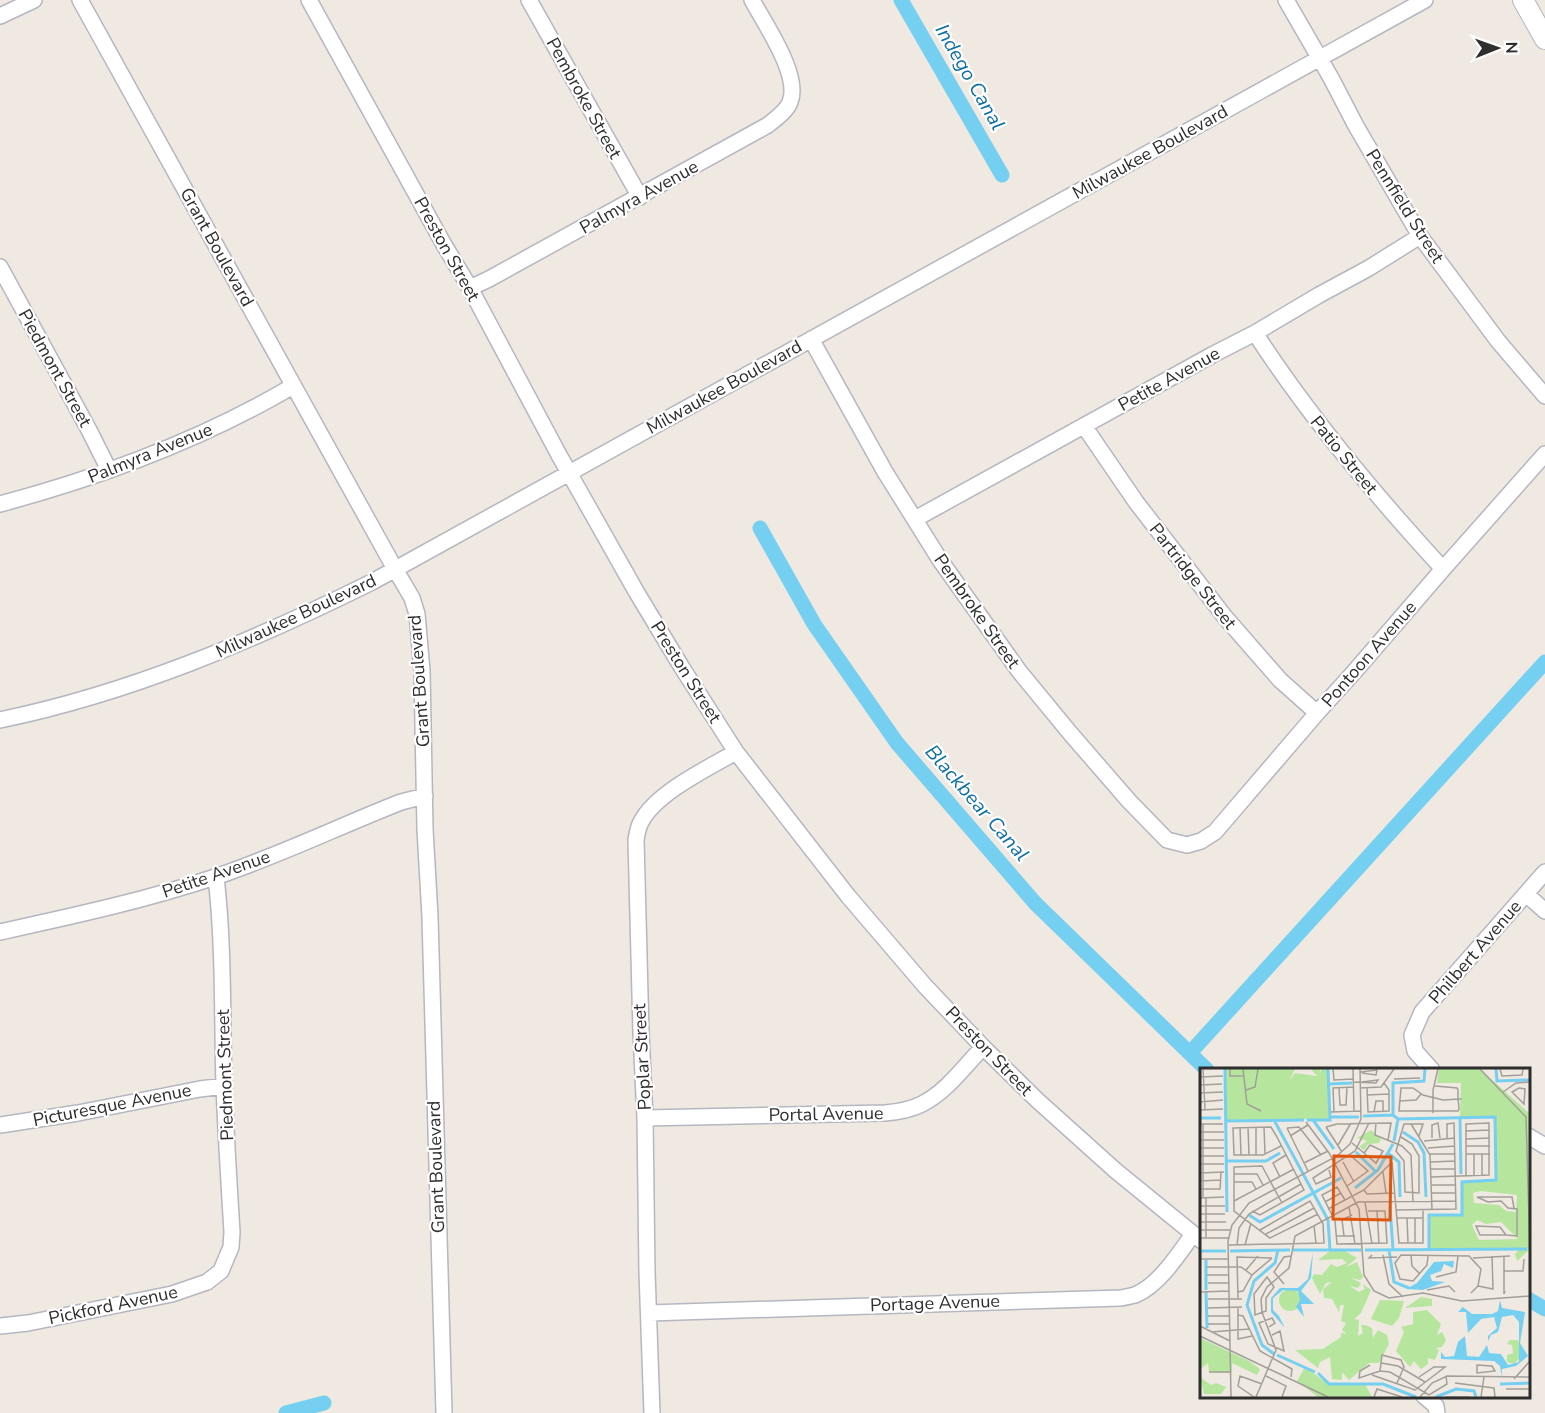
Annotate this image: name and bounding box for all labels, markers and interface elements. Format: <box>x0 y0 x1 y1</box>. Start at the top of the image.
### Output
north arrow <box>1467 18 1527 78</box>
water label: Indego Canal <box>929 19 1011 135</box>
street label: Pembroke Street <box>541 33 628 163</box>
text: N <box>1500 42 1522 54</box>
street label: Milwaukee Boulevard <box>1068 99 1232 205</box>
street label: Pennfield Street <box>1360 144 1450 268</box>
street label: Palmyra Avenue <box>575 154 703 240</box>
street label: Grant Boulevard <box>174 183 260 311</box>
street label: Preston Street <box>408 193 486 306</box>
street label: Piedmont Street <box>13 305 98 432</box>
street label: Milwaukee Boulevard <box>642 334 806 440</box>
street label: Petite Avenue <box>1114 341 1224 417</box>
street label: Patio Street <box>1305 411 1384 500</box>
street label: Palmyra Avenue <box>84 417 216 489</box>
street label: Partridge Street <box>1144 518 1243 635</box>
street label: Pembroke Street <box>928 549 1026 674</box>
street label: Milwaukee Boulevard <box>212 568 380 664</box>
street label: Pontoon Avenue <box>1316 596 1422 712</box>
street label: Grant Boulevard <box>402 614 436 748</box>
street label: Preston Street <box>645 617 727 728</box>
water label: Blackbear Canal <box>919 739 1035 867</box>
street label: Petite Avenue <box>159 844 273 904</box>
street label: Philbert Avenue <box>1423 895 1527 1009</box>
street label: Preston Street <box>940 1001 1038 1102</box>
street label: Poplar Street <box>627 1002 657 1111</box>
street label: Piedmont Street <box>211 1008 239 1141</box>
inset map <box>1200 1068 1530 1398</box>
street label: Picturesque Avenue <box>31 1078 193 1132</box>
street label: Grant Boulevard <box>422 1100 450 1234</box>
street label: Portal Avenue <box>768 1101 884 1127</box>
street label: Pickford Avenue <box>46 1280 180 1330</box>
street label: Portage Avenue <box>870 1289 1000 1317</box>

